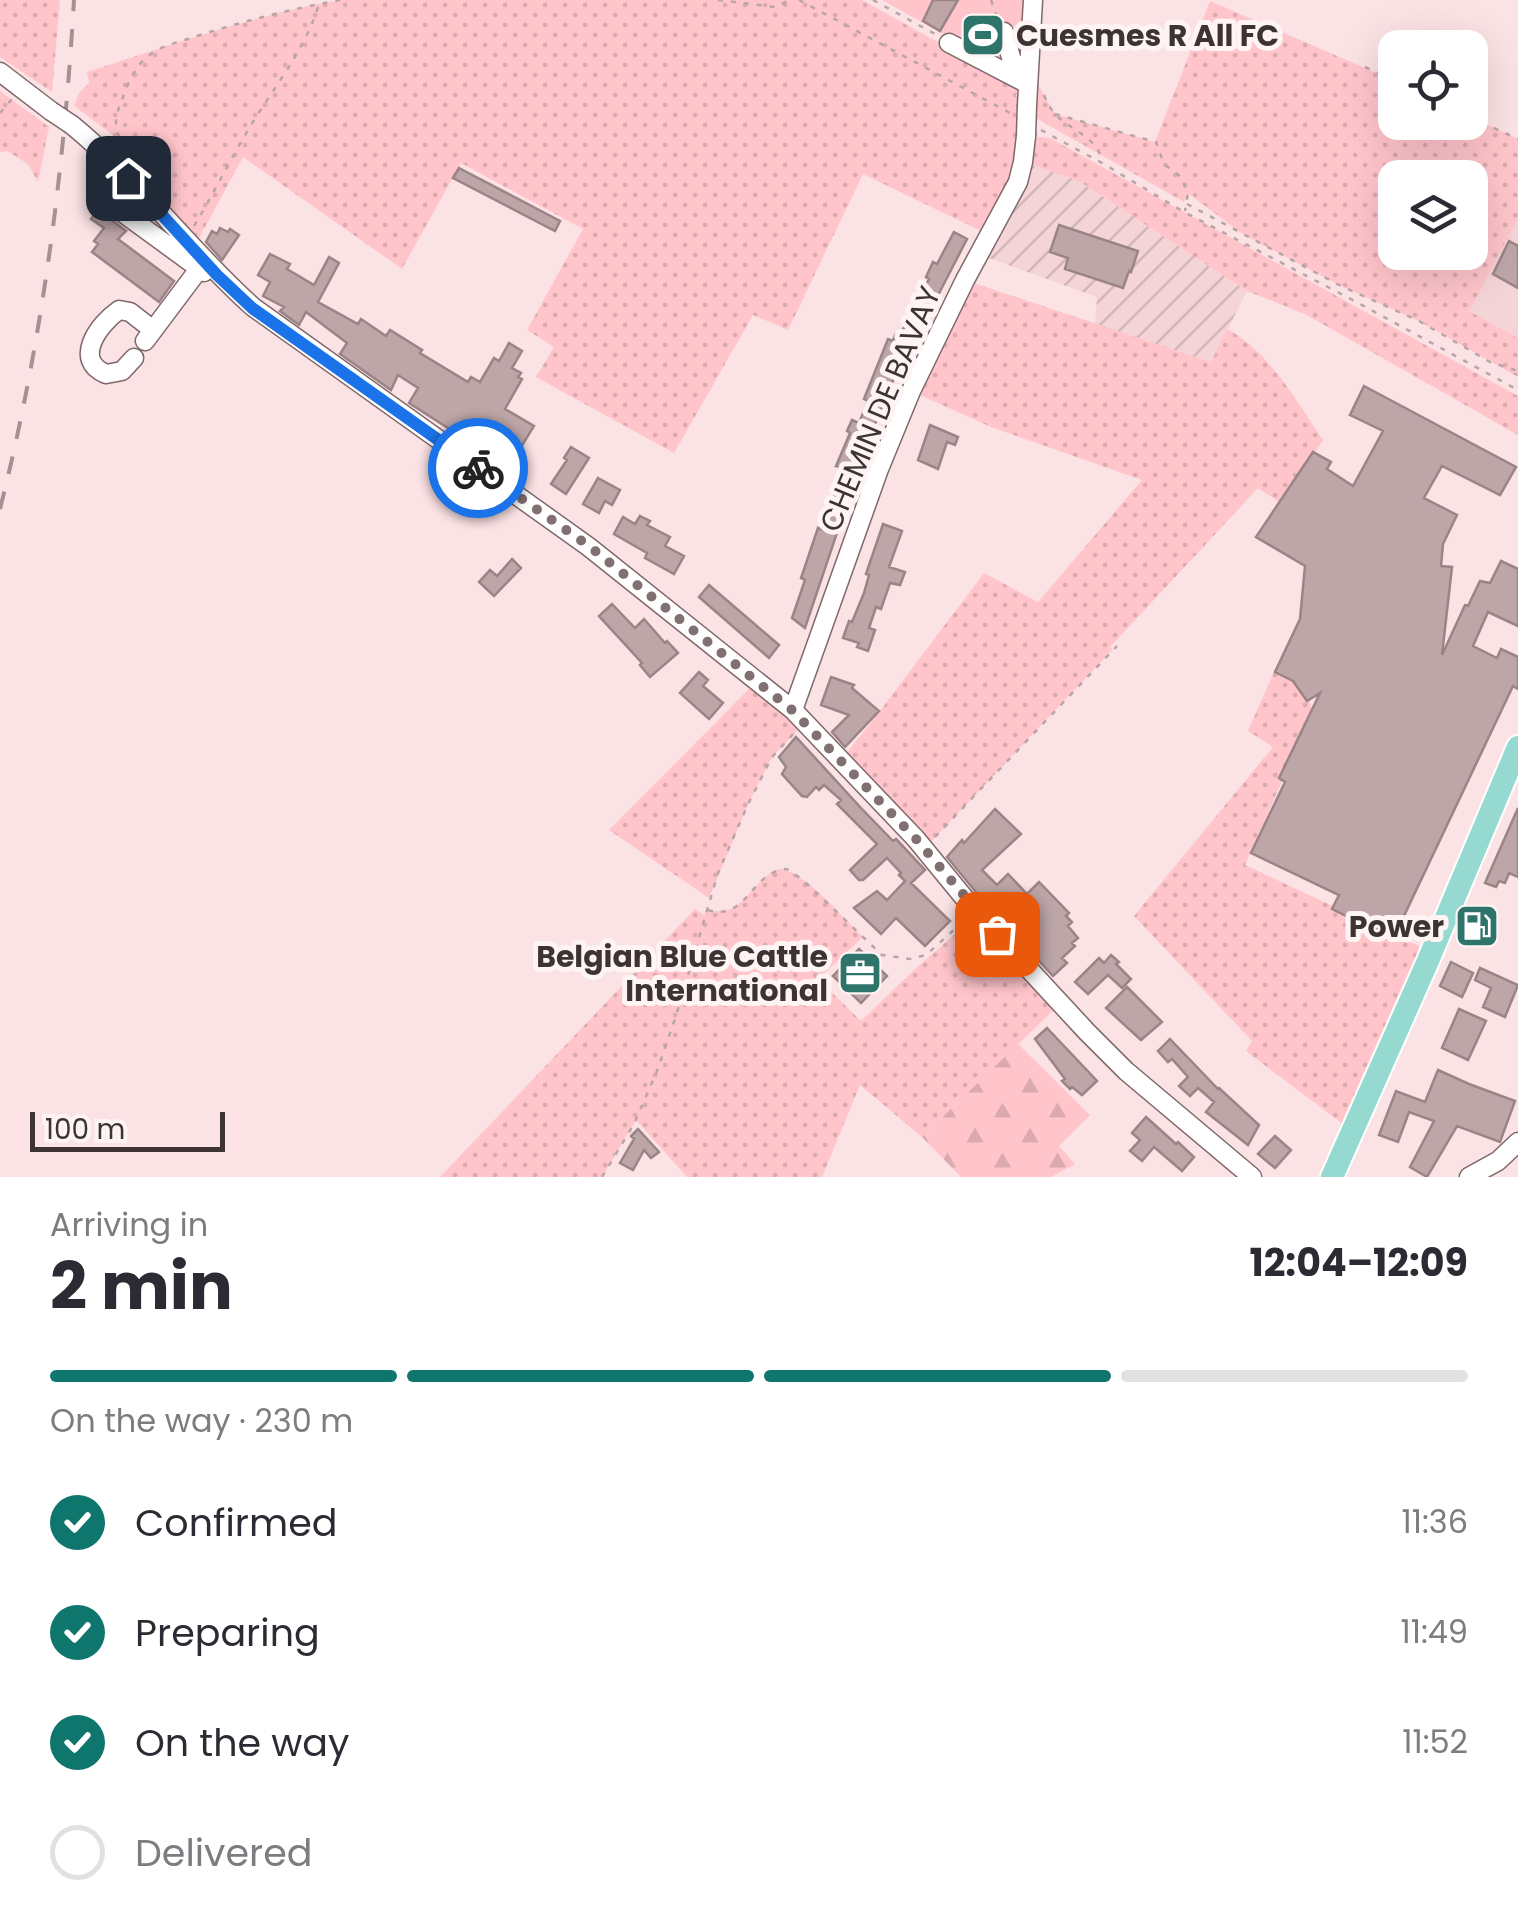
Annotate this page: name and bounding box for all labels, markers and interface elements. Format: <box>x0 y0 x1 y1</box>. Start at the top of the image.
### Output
sports icon: Cuesmes R All FC <box>960 12 1006 58</box>
place label: Cuesmes R All FC <box>1016 14 1279 57</box>
map controls <box>1378 30 1488 270</box>
button: locate <box>1378 30 1488 140</box>
pin <box>86 136 171 221</box>
icon: home <box>101 151 156 206</box>
button: layers <box>1378 160 1488 270</box>
street label: CHEMIN DE BAVAY <box>809 280 951 538</box>
courier <box>428 418 528 518</box>
icon: bike <box>451 441 506 496</box>
pin <box>955 892 1040 977</box>
fuel station icon: Power <box>1454 903 1500 949</box>
place label: Power <box>1349 905 1444 948</box>
icon: bag <box>970 907 1025 962</box>
place label: Belgian Blue Cattle International <box>536 935 828 1012</box>
office icon: Belgian Blue Cattle International <box>837 950 883 996</box>
scale bar <box>30 1107 225 1152</box>
text: 100 m <box>45 1110 125 1149</box>
text: Arriving in <box>50 1202 208 1247</box>
text: 12:04–12:09 <box>1249 1236 1468 1289</box>
text: 2 min <box>50 1241 233 1332</box>
text: On the way · 230 m <box>50 1398 353 1443</box>
icon: check <box>50 1495 105 1550</box>
text: Confirmed <box>135 1496 337 1549</box>
text: 11:36 <box>1402 1499 1468 1544</box>
icon: check <box>50 1605 105 1660</box>
text: Preparing <box>135 1606 320 1659</box>
text: 11:49 <box>1400 1609 1468 1654</box>
icon: check <box>50 1715 105 1770</box>
text: On the way <box>135 1716 349 1769</box>
text: 11:52 <box>1402 1719 1468 1764</box>
text: Delivered <box>135 1826 312 1879</box>

